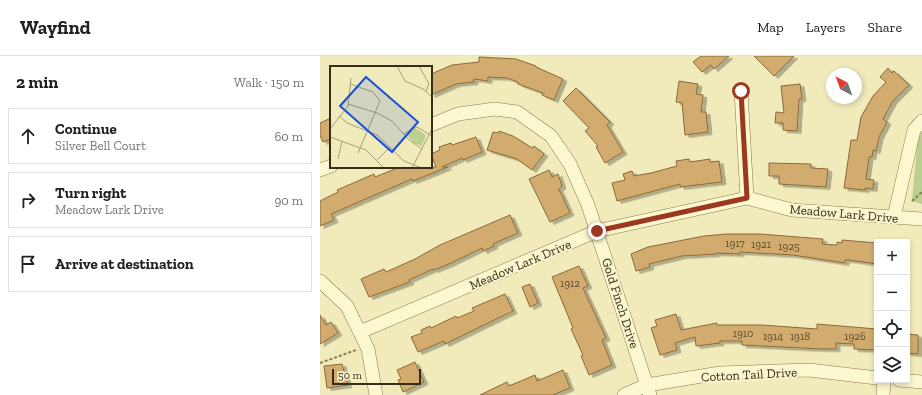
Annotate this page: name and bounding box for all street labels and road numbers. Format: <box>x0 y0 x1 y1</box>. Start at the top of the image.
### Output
street label: Meadow Lark Drive <box>789 201 899 226</box>
street label: Meadow Lark Drive <box>467 236 573 293</box>
street label: Gold Finch Drive <box>599 256 642 350</box>
street label: Cotton Tail Drive <box>701 364 797 385</box>

